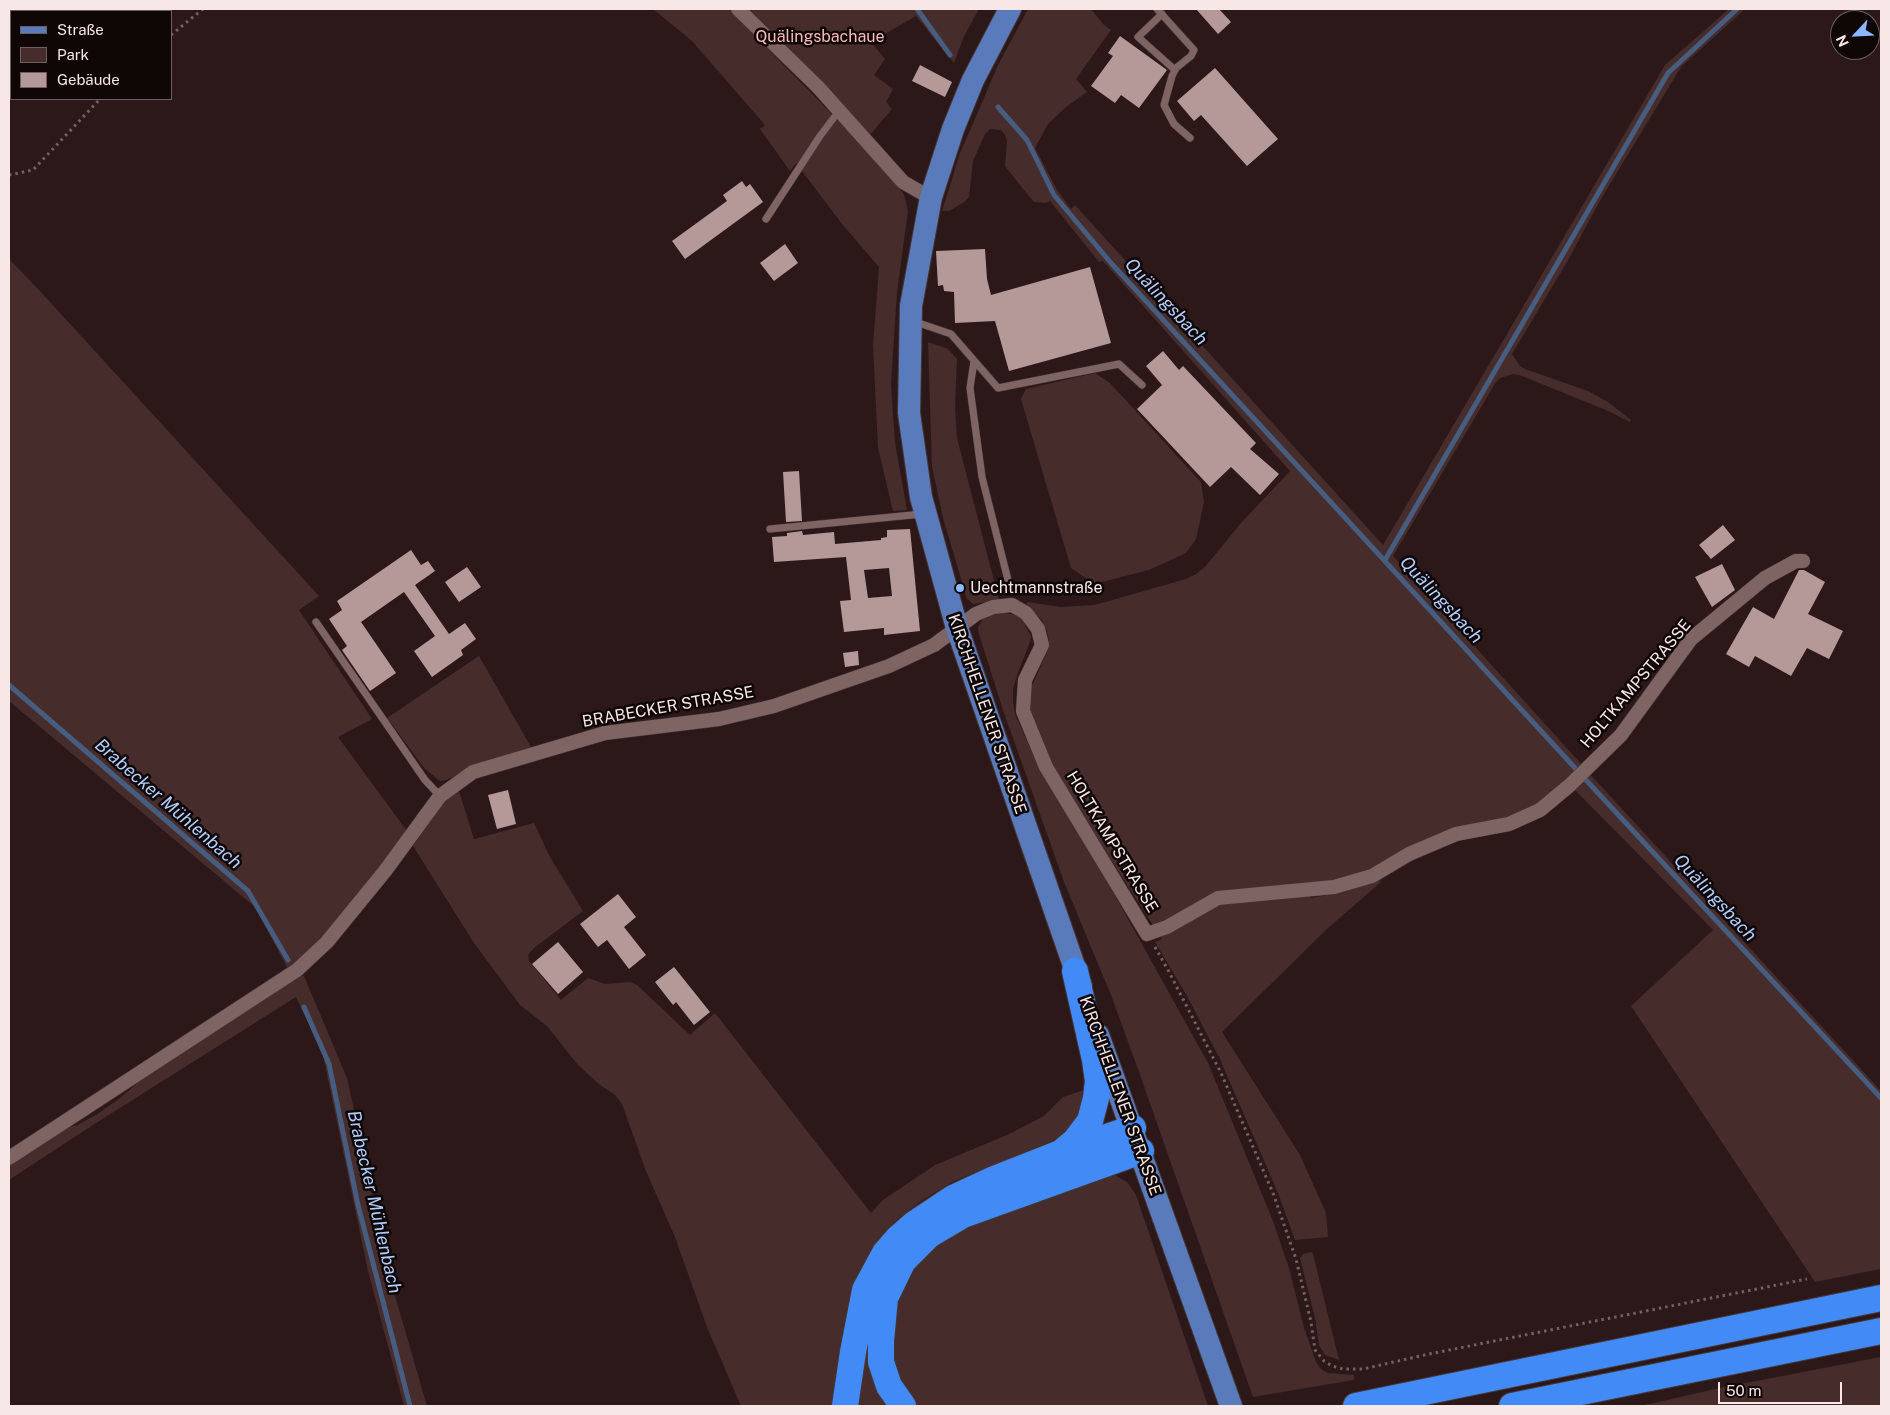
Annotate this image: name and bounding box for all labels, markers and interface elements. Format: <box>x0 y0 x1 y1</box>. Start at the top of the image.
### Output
legend <box>10 10 172 100</box>
north arrow <box>1830 10 1880 60</box>
text: Straße <box>57 21 104 38</box>
park label: Quälingsbachaue <box>755 27 885 47</box>
text: N <box>1833 33 1852 49</box>
text: Park <box>57 46 89 63</box>
text: Gebäude <box>57 71 120 88</box>
water label: Quälingsbach <box>1120 254 1212 350</box>
water label: Quälingsbach <box>1395 552 1487 648</box>
place label: Uechtmannstraße <box>970 578 1102 598</box>
marker: Uechtmannstraße <box>954 582 966 594</box>
street label: KIRCHHELLENER STRASSE <box>944 611 1030 817</box>
street label: HOLTKAMPSTRASSE <box>1577 616 1695 752</box>
street label: BRABECKER STRASSE <box>581 682 755 732</box>
water label: Brabecker Mühlenbach <box>90 734 246 874</box>
street label: HOLTKAMPSTRASSE <box>1062 768 1162 916</box>
water label: Quälingsbach <box>1669 850 1761 946</box>
street label: KIRCHHELLENER STRASSE <box>1075 994 1165 1198</box>
water label: Brabecker Mühlenbach <box>342 1108 406 1296</box>
scale bar <box>1720 1372 1844 1404</box>
text: 50 m <box>1726 1382 1761 1399</box>

